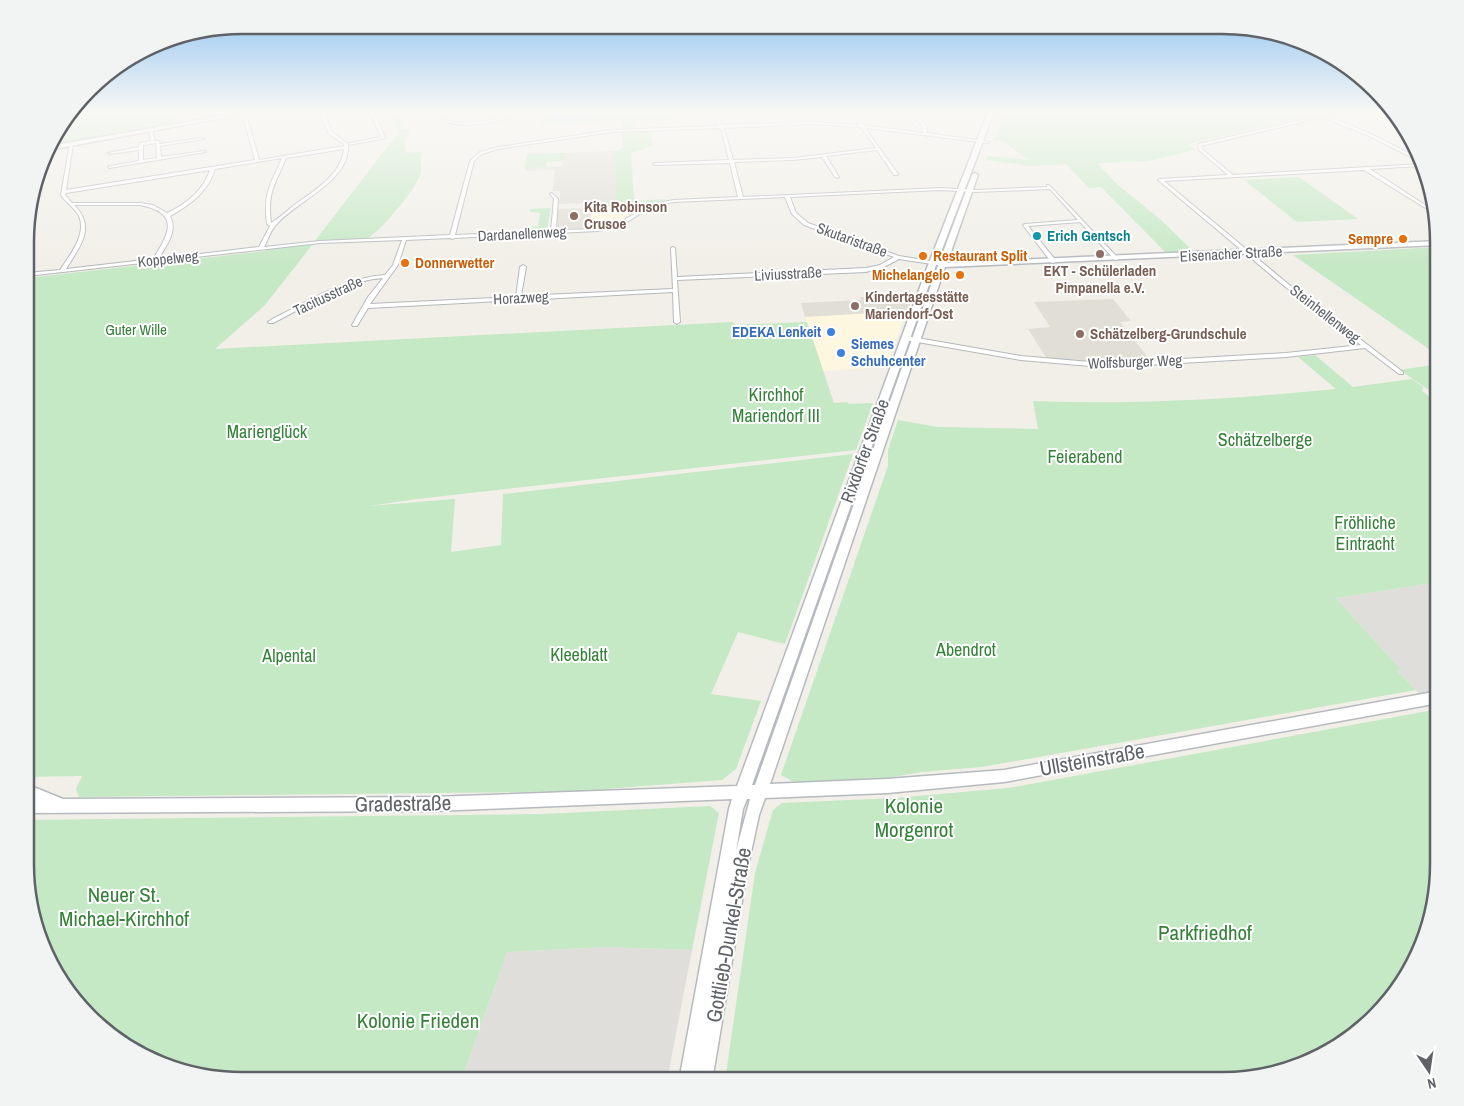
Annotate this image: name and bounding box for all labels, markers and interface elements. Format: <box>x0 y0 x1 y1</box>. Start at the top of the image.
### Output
place label: Kita Robinson Crusoe <box>584 196 667 234</box>
marker: Kita Robinson Crusoe <box>568 210 580 222</box>
street label: Skutaristraße <box>814 217 891 262</box>
street label: Dardanellenweg <box>477 221 567 246</box>
place label: Erich Gentsch <box>1047 225 1130 246</box>
place label: Sempre <box>1348 228 1393 249</box>
marker: Erich Gentsch <box>1031 230 1043 242</box>
marker: Sempre <box>1397 233 1409 245</box>
street label: Eisenacher Straße <box>1179 240 1283 267</box>
street label: Koppelweg <box>137 245 199 272</box>
place label: Restaurant Split <box>933 245 1027 266</box>
marker: EKT - Schülerladen Pimpanella e.V. <box>1094 248 1106 260</box>
marker: Restaurant Split <box>917 250 929 262</box>
place label: Donnerwetter <box>415 252 494 273</box>
marker: Donnerwetter <box>399 257 411 269</box>
place label: EKT - Schülerladen Pimpanella e.V. <box>1044 260 1156 298</box>
street label: Liviusstraße <box>754 261 822 286</box>
place label: Michelangelo <box>872 264 950 285</box>
marker: Michelangelo <box>954 269 966 281</box>
street label: Tacitusstraße <box>290 270 366 321</box>
street label: Steinhellenweg <box>1286 279 1365 348</box>
street label: Horazweg <box>493 286 549 309</box>
place label: Kindertagesstätte Mariendorf-Ost <box>865 286 969 324</box>
marker: Kindertagesstätte Mariendorf-Ost <box>849 300 861 312</box>
park label: Guter Wille <box>105 319 167 340</box>
place label: EDEKA Lenkeit <box>732 321 821 342</box>
place label: Schätzelberg-Grundschule <box>1090 323 1247 344</box>
marker: EDEKA Lenkeit <box>825 326 837 338</box>
marker: Schätzelberg-Grundschule <box>1074 328 1086 340</box>
place label: Siemes Schuhcenter <box>851 333 926 371</box>
marker: Siemes Schuhcenter <box>835 347 847 359</box>
street label: Wolfsburger Weg <box>1087 349 1183 374</box>
park label: Kirchhof Mariendorf III <box>732 382 820 428</box>
street label: Rixdorfer Straße <box>834 395 895 506</box>
park label: Marienglück <box>227 419 308 444</box>
park label: Schätzelberge <box>1218 427 1312 452</box>
park label: Feierabend <box>1048 444 1122 469</box>
park label: Fröhliche Eintracht <box>1334 510 1396 556</box>
park label: Abendrot <box>935 637 996 662</box>
park label: Kleeblatt <box>550 642 608 667</box>
park label: Alpental <box>261 643 316 668</box>
street label: Ullsteinstraße <box>1037 736 1147 783</box>
street label: Gradestraße <box>354 788 452 819</box>
park label: Kolonie Morgenrot <box>875 791 953 844</box>
street label: Gottlieb-Dunkel-Straße <box>699 845 758 1025</box>
park label: Neuer St. Michael-Kirchhof <box>59 880 189 933</box>
park label: Parkfriedhof <box>1158 918 1252 947</box>
park label: Kolonie Frieden <box>357 1006 479 1035</box>
north arrow <box>1404 1046 1454 1096</box>
text: N <box>1426 1074 1438 1093</box>

